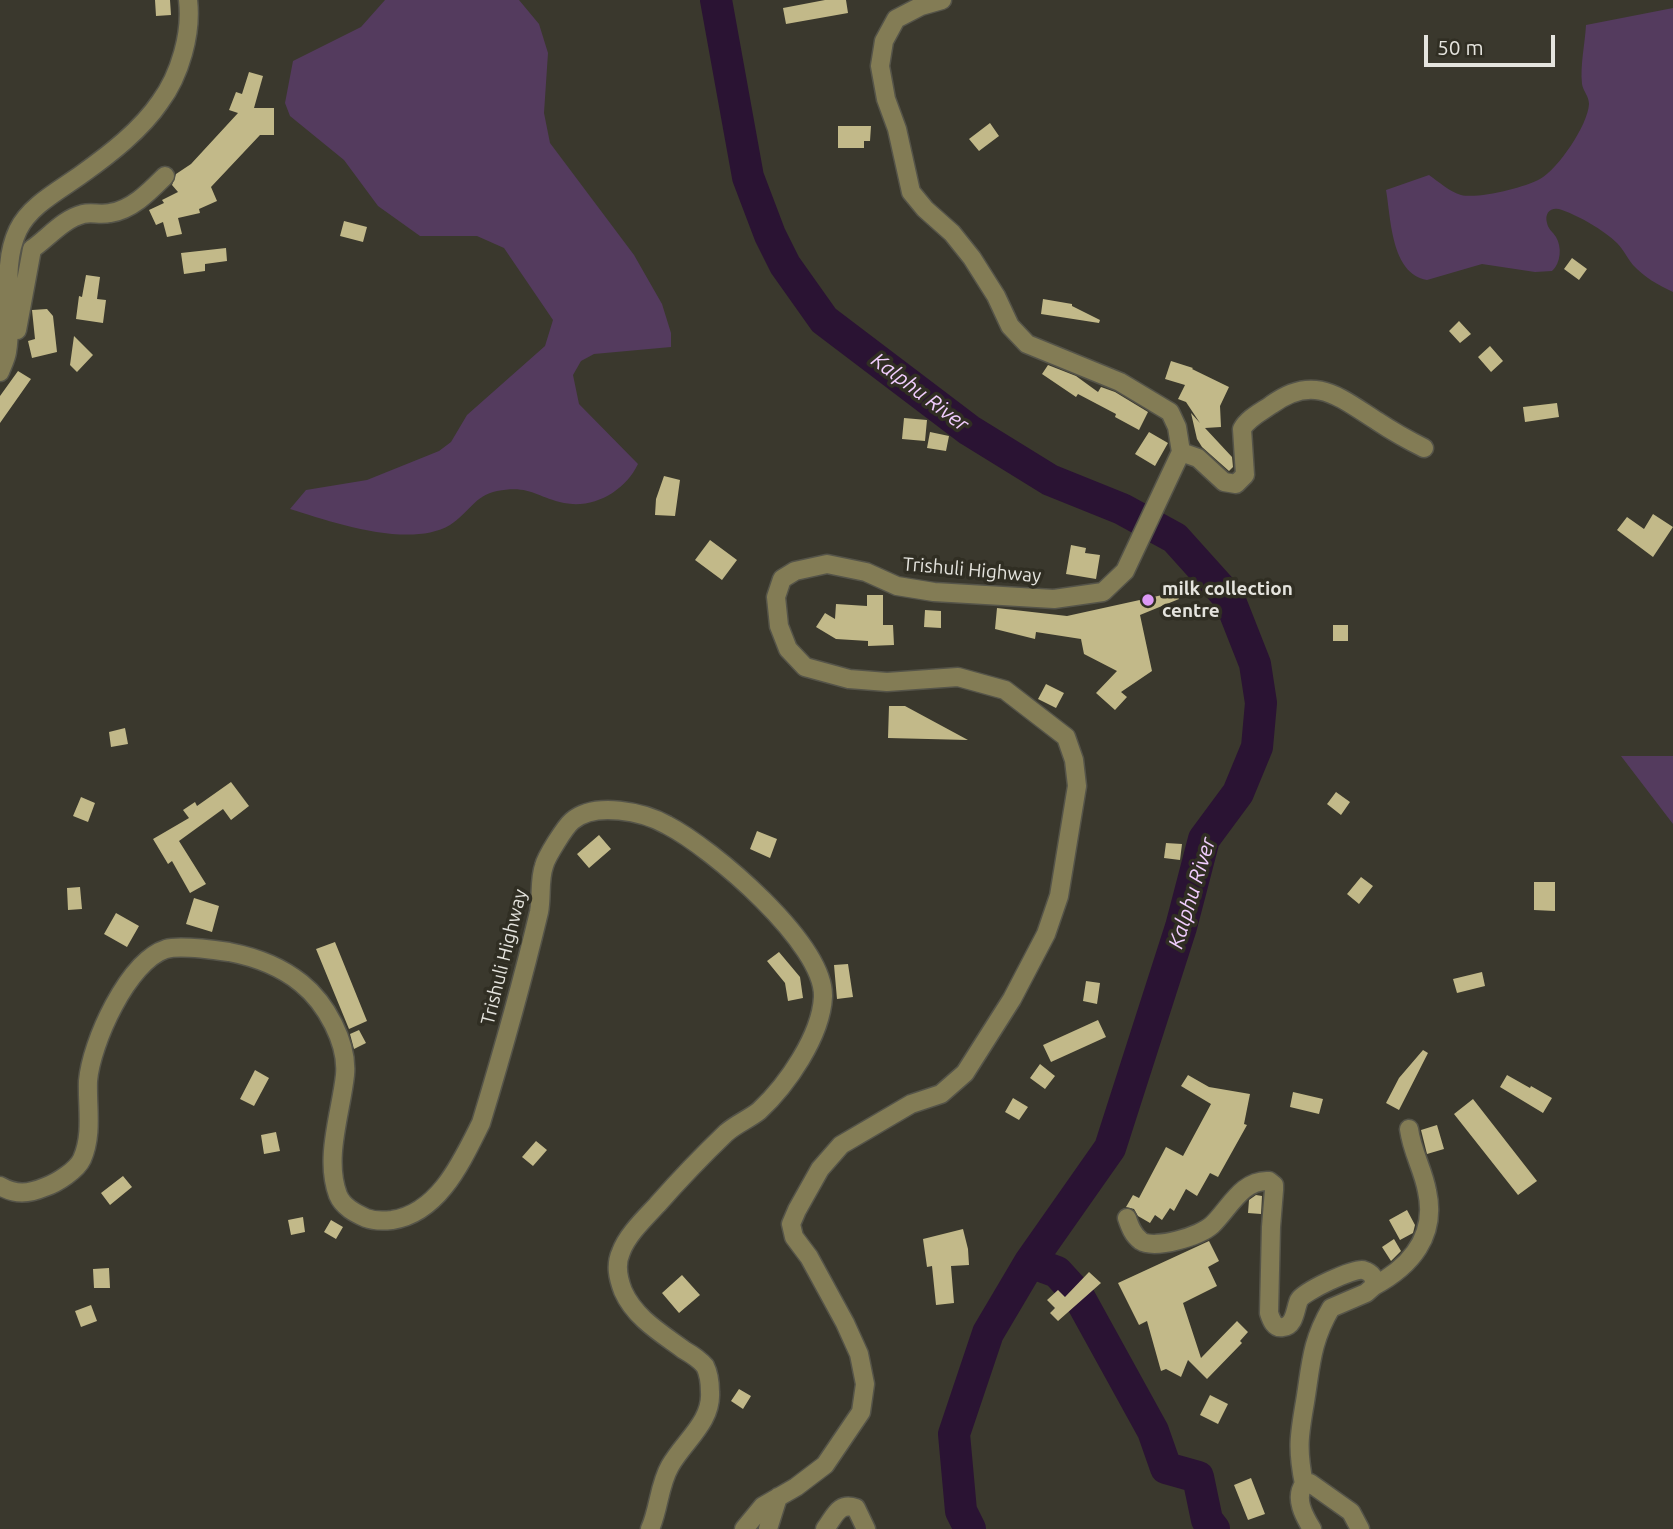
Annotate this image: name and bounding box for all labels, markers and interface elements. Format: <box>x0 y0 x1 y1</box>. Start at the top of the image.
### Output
scale bar <box>1428 21 1559 65</box>
text: 50 m <box>1437 35 1484 59</box>
water label: Kalphu River <box>866 347 974 437</box>
street label: Trishuli Highway <box>902 553 1042 587</box>
place label: milk collection centre <box>1162 578 1293 622</box>
marker: milk collection centre <box>1140 592 1156 608</box>
water label: Kalphu River <box>1163 834 1221 952</box>
street label: Trishuli Highway <box>476 887 532 1027</box>

